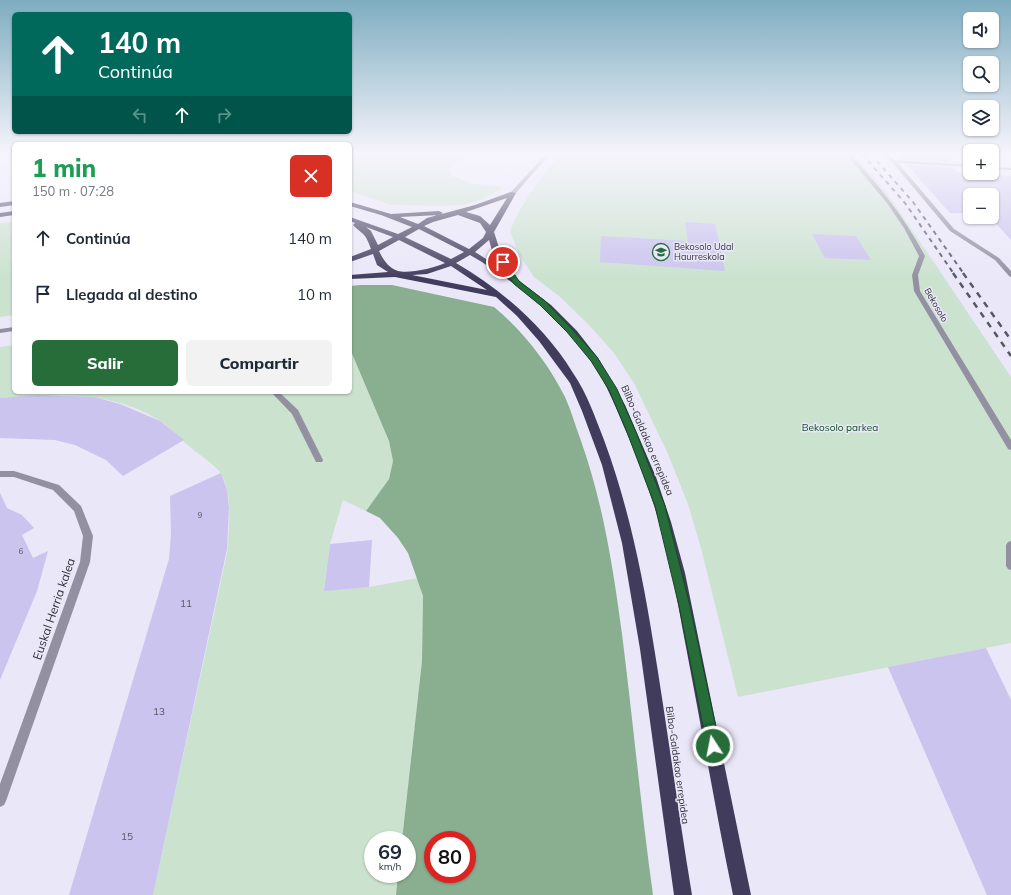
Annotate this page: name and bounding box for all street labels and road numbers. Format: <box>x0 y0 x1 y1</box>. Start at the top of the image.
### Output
street label: Bekosolo <box>922 286 951 324</box>
street label: Bilbo-Galdakao errepidea <box>618 383 677 497</box>
street label: Euskal Herria kalea <box>29 556 78 662</box>
street label: Bilbo-Galdakao errepidea <box>663 705 692 825</box>

